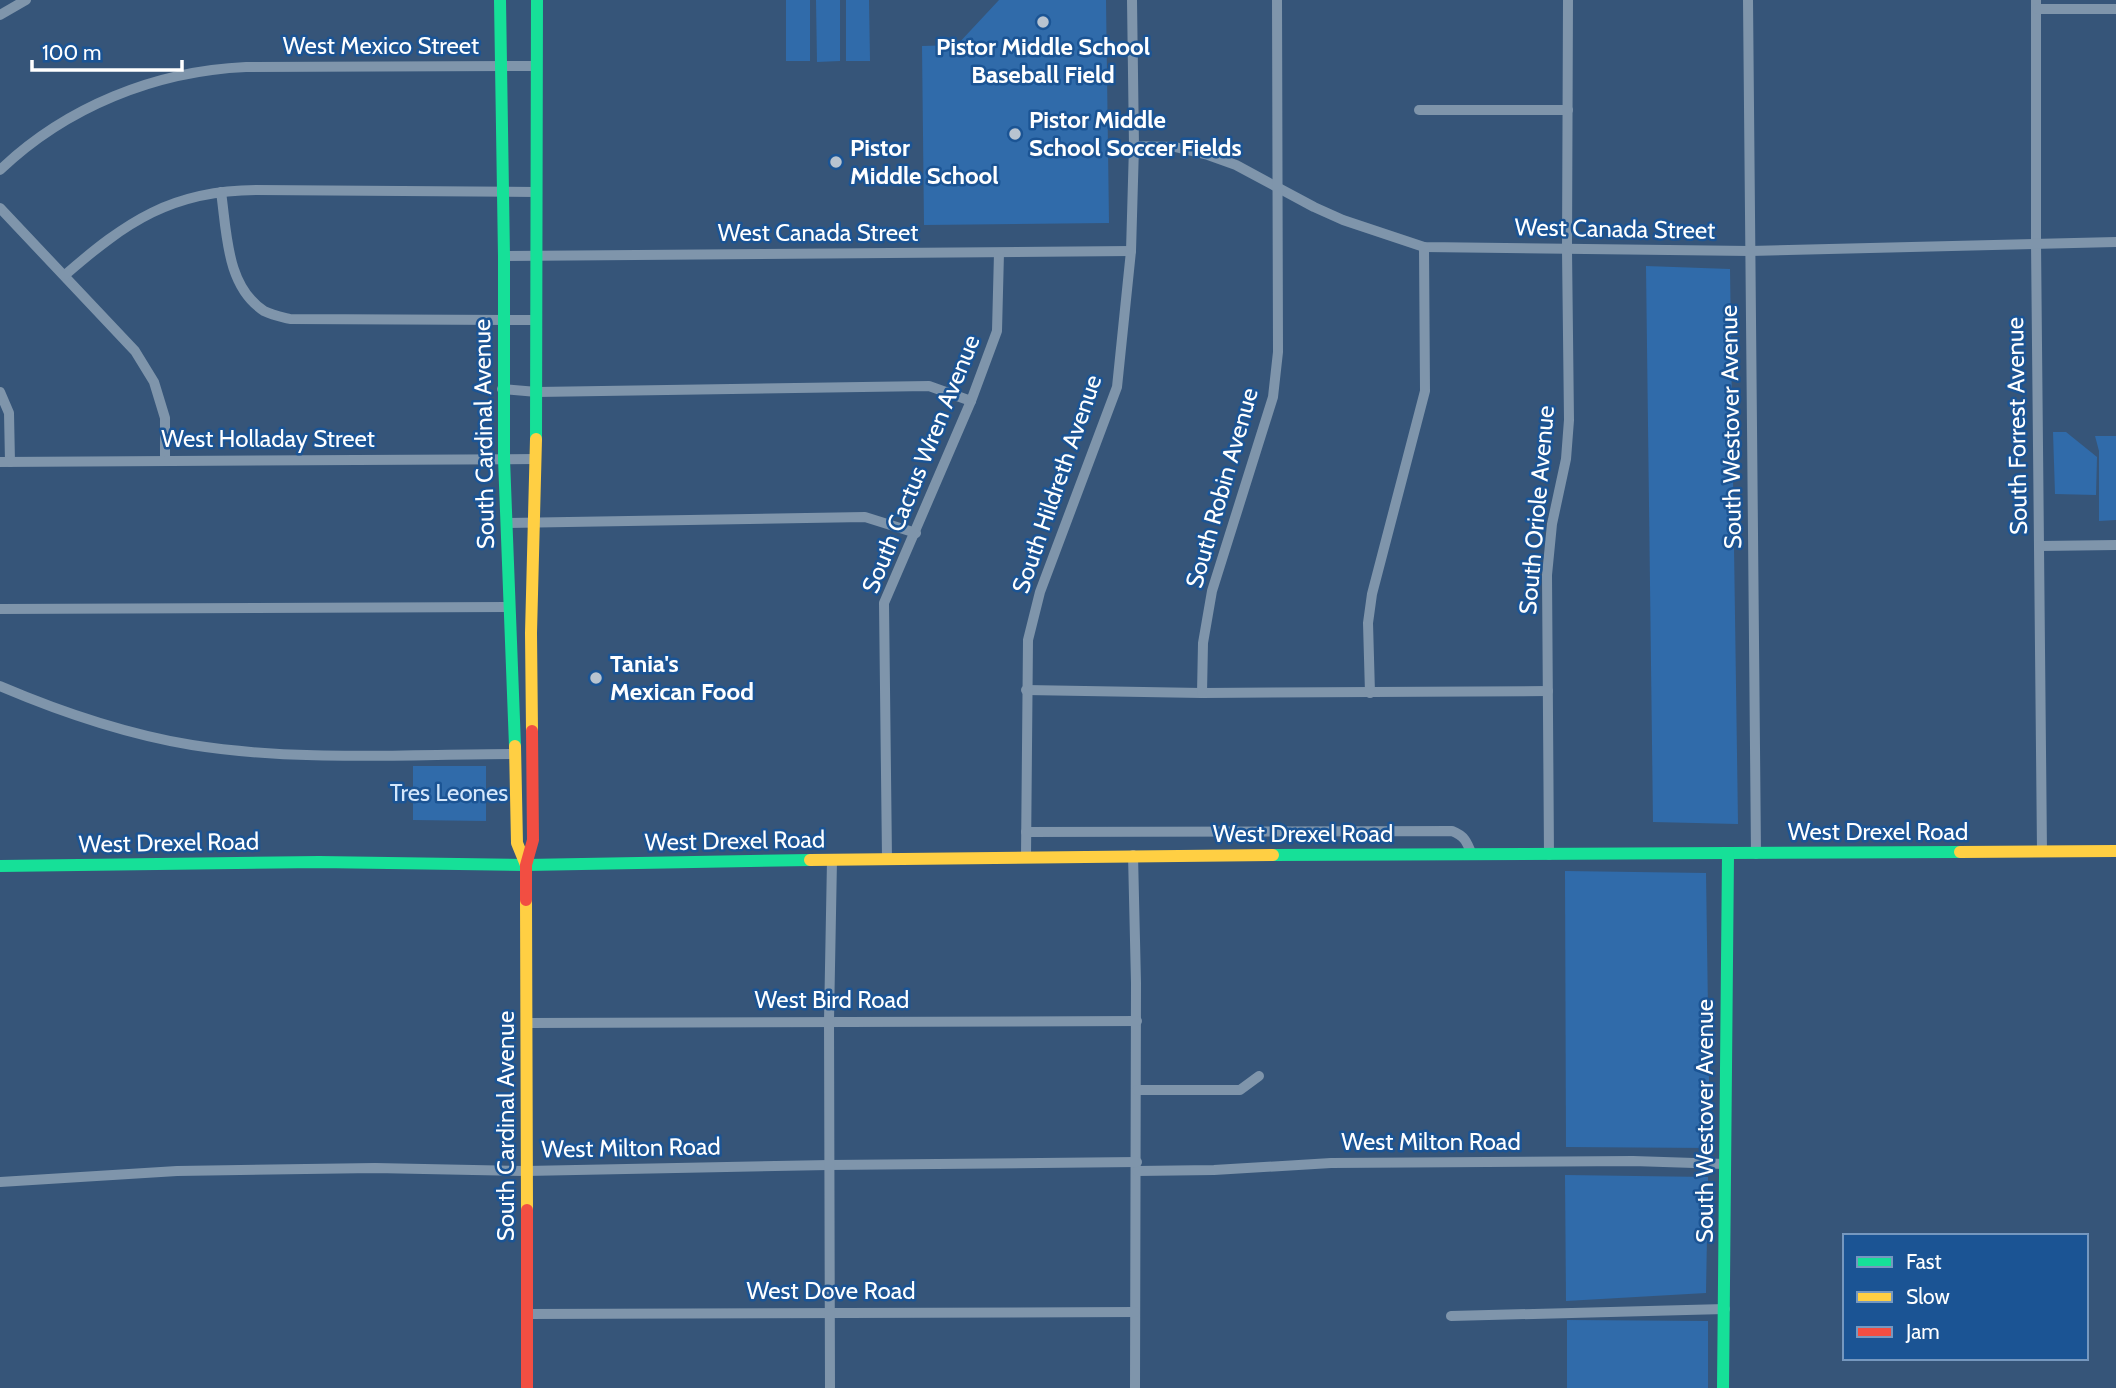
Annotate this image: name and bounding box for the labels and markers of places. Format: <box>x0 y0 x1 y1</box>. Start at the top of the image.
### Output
marker: Pistor Middle School Baseball Field <box>1035 14 1051 30</box>
place label: Pistor Middle School Baseball Field <box>936 32 1150 89</box>
place label: Pistor Middle School Soccer Fields <box>1029 105 1242 162</box>
marker: Pistor Middle School Soccer Fields <box>1007 126 1023 142</box>
place label: Pistor Middle School <box>850 133 999 190</box>
marker: Pistor Middle School <box>828 154 844 170</box>
place label: Tania's Mexican Food <box>610 649 754 706</box>
marker: Tania's Mexican Food <box>588 670 604 686</box>

